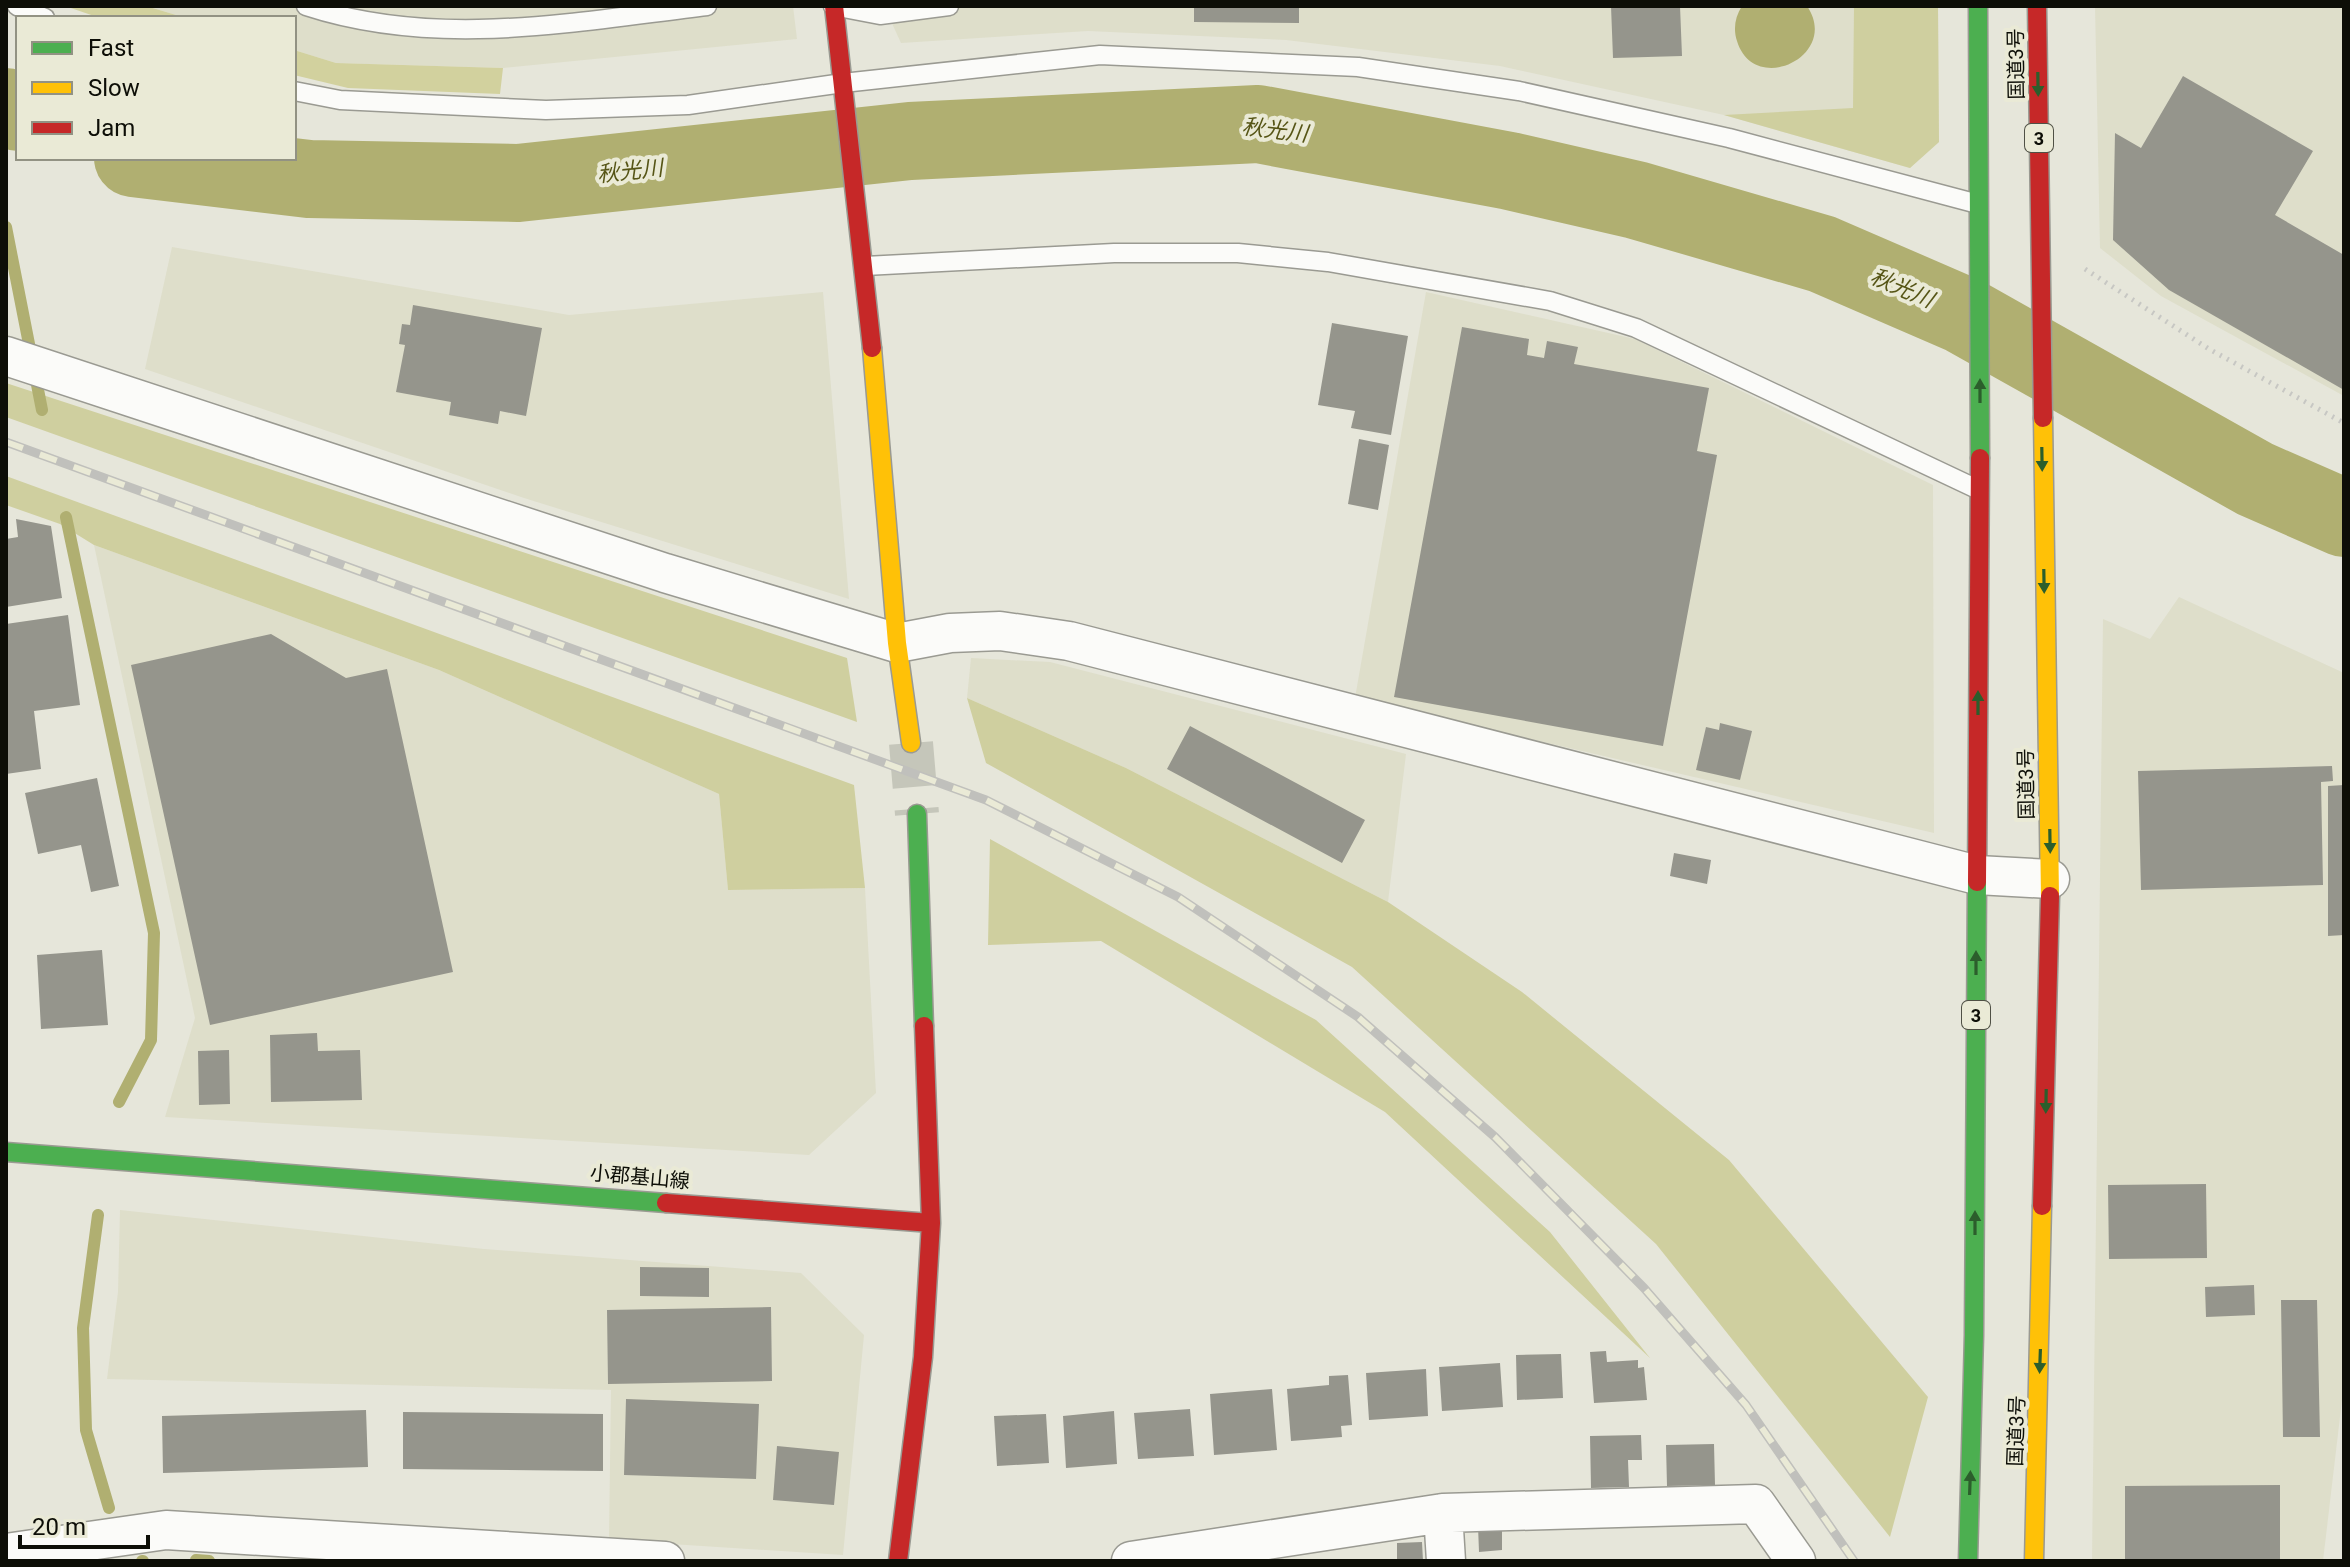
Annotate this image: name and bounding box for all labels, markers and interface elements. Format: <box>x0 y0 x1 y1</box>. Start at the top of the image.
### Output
legend <box>16 16 296 160</box>
street label: 国道3号 <box>2003 28 2029 100</box>
text: Fast <box>88 34 134 62</box>
one-way arrow <box>2032 72 2044 97</box>
text: Slow <box>88 74 140 102</box>
text: Jam <box>88 114 135 142</box>
water label: 秋光川 <box>1241 114 1311 147</box>
road number: 3 <box>2025 124 2053 152</box>
water label: 秋光川 <box>596 155 666 187</box>
water label: 秋光川 <box>1867 264 1939 313</box>
one-way arrow <box>1974 378 1986 403</box>
one-way arrow <box>2036 447 2048 472</box>
one-way arrow <box>2038 569 2051 594</box>
one-way arrow <box>1972 690 1984 715</box>
street label: 国道3号 <box>2013 748 2039 820</box>
one-way arrow <box>2043 829 2056 854</box>
one-way arrow <box>1970 950 1982 975</box>
road number: 3 <box>1962 1001 1990 1029</box>
one-way arrow <box>2040 1089 2052 1114</box>
street label: 小郡基山線 <box>589 1161 691 1193</box>
one-way arrow <box>1969 1210 1981 1235</box>
one-way arrow <box>2034 1349 2047 1374</box>
street label: 国道3号 <box>2003 1395 2029 1467</box>
one-way arrow <box>1964 1470 1976 1495</box>
scale bar <box>20 1499 148 1549</box>
text: 20 m <box>32 1513 86 1541</box>

